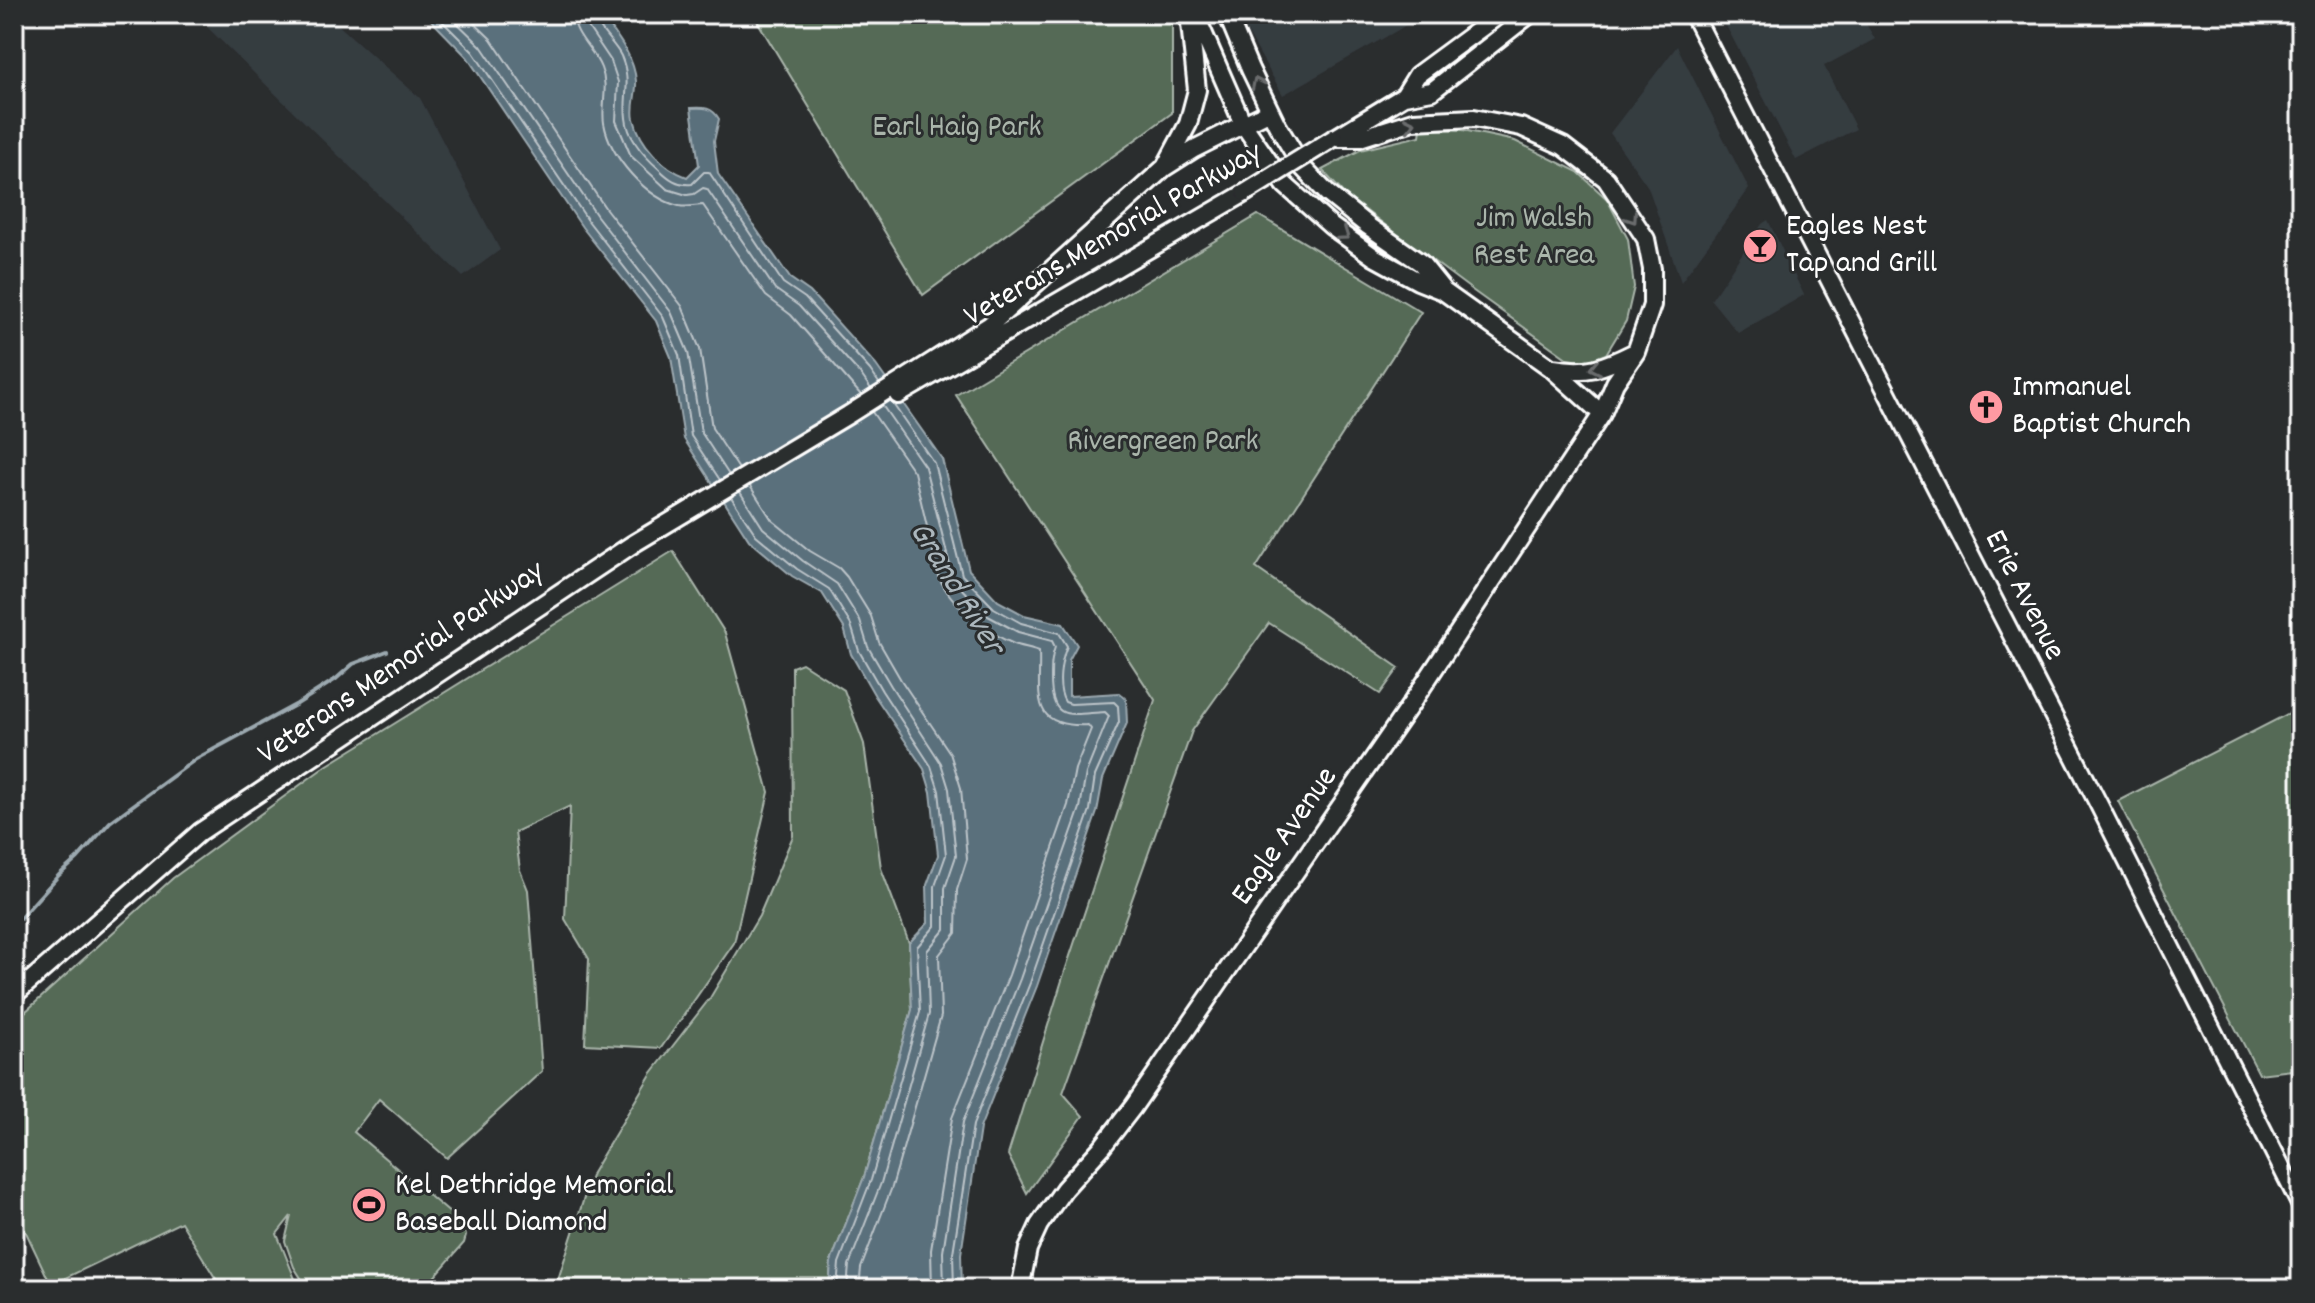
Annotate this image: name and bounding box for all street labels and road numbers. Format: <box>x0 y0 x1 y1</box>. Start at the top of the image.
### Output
street label: Veterans Memorial Parkway <box>956 131 1273 340</box>
street label: Erie Avenue <box>1970 523 2076 669</box>
street label: Veterans Memorial Parkway <box>249 550 556 777</box>
street label: Eagle Avenue <box>1221 758 1351 916</box>

